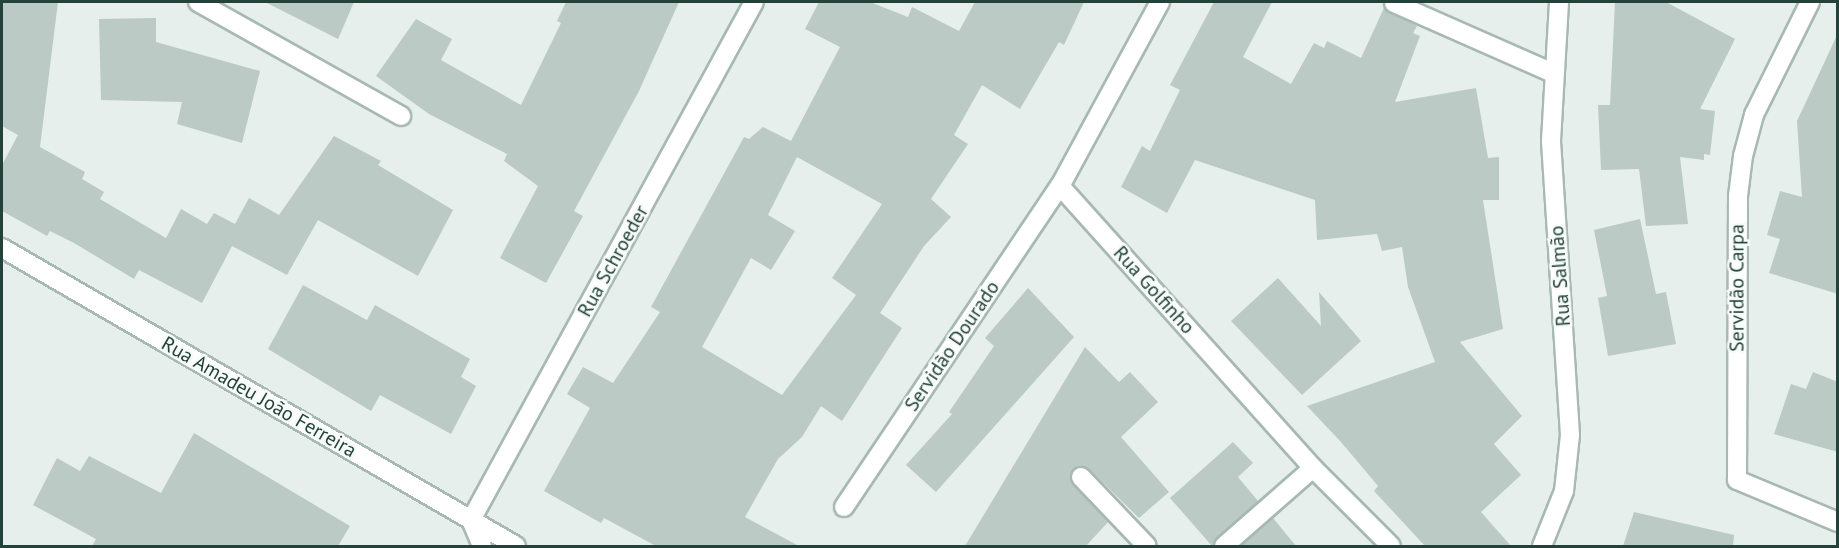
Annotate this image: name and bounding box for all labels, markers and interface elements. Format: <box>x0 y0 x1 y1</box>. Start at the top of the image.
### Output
street label: Rua Schroeder <box>573 201 653 321</box>
street label: Servidão Carpa <box>1725 224 1749 352</box>
street label: Rua Salmão <box>1545 225 1575 327</box>
street label: Rua Golfinho <box>1108 241 1200 339</box>
street label: Servidão Dourado <box>900 276 1004 416</box>
street label: Rua Amadeu João Ferreira <box>157 331 361 463</box>

